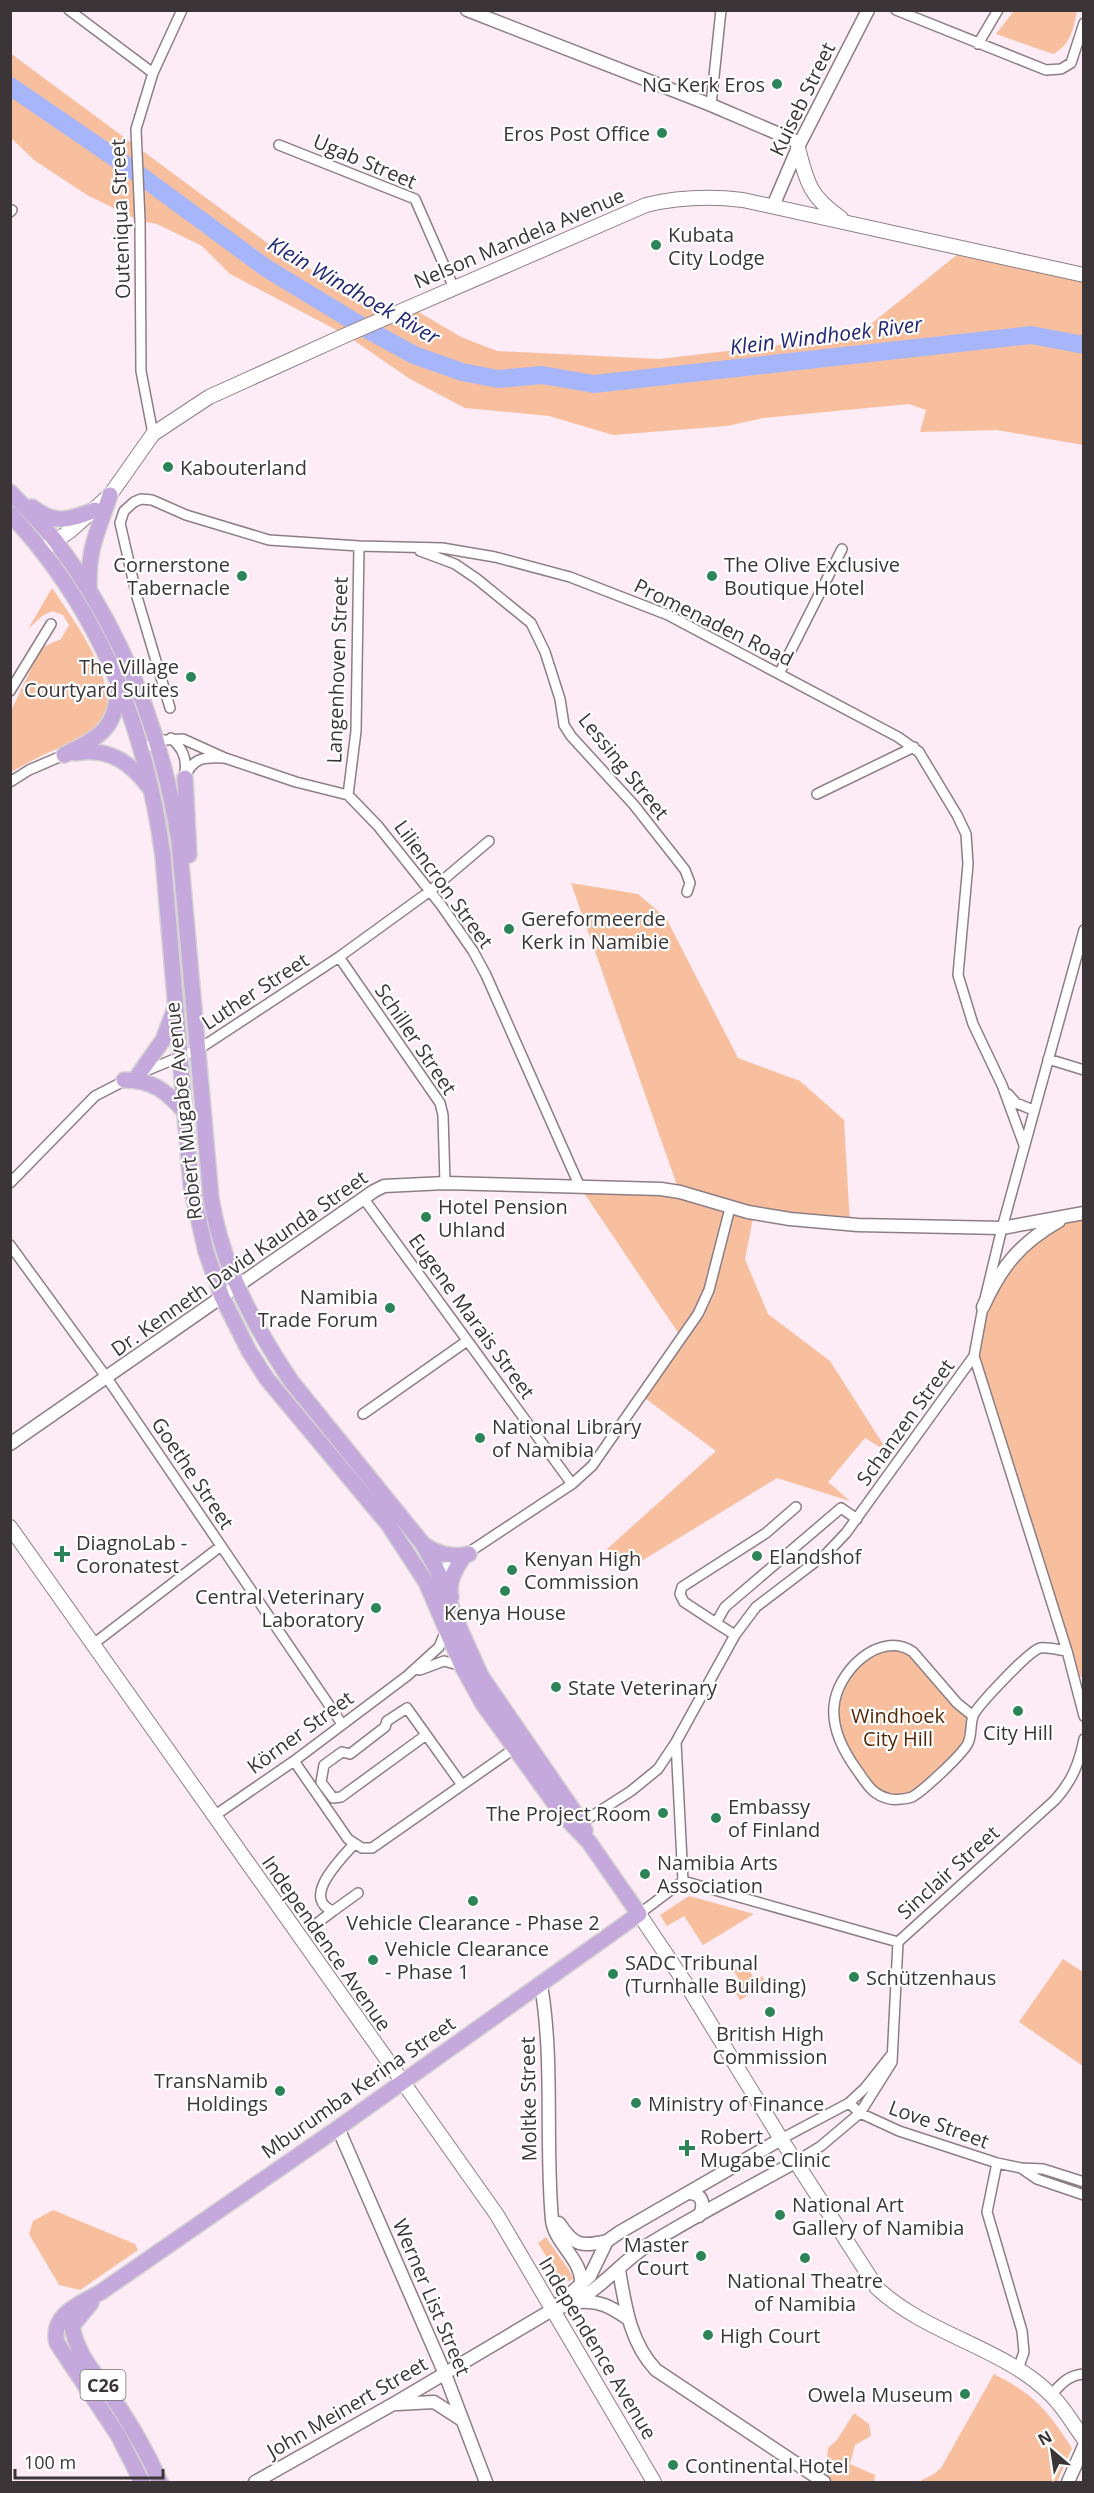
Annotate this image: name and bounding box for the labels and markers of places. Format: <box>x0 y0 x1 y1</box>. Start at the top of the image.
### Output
place label: NG Kerk Eros <box>642 71 765 98</box>
marker: NG Kerk Eros <box>770 77 784 91</box>
place label: Eros Post Office <box>503 120 650 147</box>
marker: Eros Post Office <box>655 126 669 140</box>
place label: Kubata City Lodge <box>668 221 765 271</box>
marker: Kubata City Lodge <box>649 238 663 252</box>
place label: Kabouterland <box>180 454 307 481</box>
marker: Kabouterland <box>161 460 175 474</box>
place label: Cornerstone Tabernacle <box>113 551 230 601</box>
place label: The Olive Exclusive Boutique Hotel <box>724 551 900 601</box>
marker: Cornerstone Tabernacle <box>235 569 249 583</box>
marker: The Olive Exclusive Boutique Hotel <box>705 569 719 583</box>
place label: The Village Courtyard Suites <box>24 653 179 703</box>
marker: The Village Courtyard Suites <box>184 670 198 684</box>
place label: Gereformeerde Kerk in Namibie <box>521 905 669 955</box>
marker: Gereformeerde Kerk in Namibie <box>502 922 516 936</box>
place label: Hotel Pension Uhland <box>438 1193 568 1243</box>
marker: Hotel Pension Uhland <box>419 1210 433 1224</box>
place label: Namibia Trade Forum <box>258 1283 378 1333</box>
marker: Namibia Trade Forum <box>383 1301 397 1315</box>
place label: National Library of Namibia <box>492 1413 642 1463</box>
marker: National Library of Namibia <box>473 1431 487 1445</box>
place label: DiagnoLab - Coronatest <box>76 1529 187 1579</box>
place label: Elandshof <box>769 1543 863 1570</box>
marker: DiagnoLab - Coronatest <box>53 1545 71 1563</box>
place label: Kenyan High Commission <box>524 1545 641 1595</box>
marker: Elandshof <box>750 1549 764 1563</box>
marker: Kenyan High Commission <box>505 1563 519 1577</box>
place label: Central Veterinary Laboratory <box>195 1583 365 1633</box>
marker: Kenya House <box>498 1584 512 1598</box>
place label: Kenya House <box>444 1599 566 1626</box>
marker: Central Veterinary Laboratory <box>369 1601 383 1615</box>
place label: State Veterinary <box>568 1674 718 1701</box>
marker: State Veterinary <box>549 1680 563 1694</box>
marker: City Hill <box>1011 1704 1025 1718</box>
place label: City Hill <box>983 1719 1053 1746</box>
place label: Embassy of Finland <box>728 1793 820 1843</box>
place label: The Project Room <box>486 1800 651 1827</box>
marker: The Project Room <box>656 1806 670 1820</box>
marker: Embassy of Finland <box>709 1811 723 1825</box>
place label: Namibia Arts Association <box>657 1849 778 1899</box>
marker: Namibia Arts Association <box>638 1867 652 1881</box>
marker: Vehicle Clearance - Phase 2 <box>466 1894 480 1908</box>
place label: Vehicle Clearance - Phase 2 <box>346 1909 600 1936</box>
place label: Vehicle Clearance - Phase 1 <box>385 1935 549 1985</box>
place label: SADC Tribunal (Turnhalle Building) <box>625 1949 806 1999</box>
marker: Vehicle Clearance - Phase 1 <box>366 1953 380 1967</box>
place label: Schützenhaus <box>866 1964 996 1991</box>
marker: SADC Tribunal (Turnhalle Building) <box>606 1967 620 1981</box>
marker: Schützenhaus <box>847 1970 861 1984</box>
marker: British High Commission <box>763 2005 777 2019</box>
place label: British High Commission <box>712 2020 828 2070</box>
place label: TransNamib Holdings <box>154 2067 268 2117</box>
marker: TransNamib Holdings <box>273 2084 287 2098</box>
place label: Ministry of Finance <box>648 2090 824 2117</box>
marker: Ministry of Finance <box>629 2096 643 2110</box>
place label: Robert Mugabe Clinic <box>700 2123 830 2173</box>
marker: Robert Mugabe Clinic <box>678 2139 696 2157</box>
place label: National Art Gallery of Namibia <box>792 2191 964 2241</box>
marker: National Art Gallery of Namibia <box>773 2208 787 2222</box>
place label: Master Court <box>624 2231 689 2281</box>
marker: Master Court <box>694 2249 708 2263</box>
marker: National Theatre of Namibia <box>798 2251 812 2265</box>
place label: National Theatre of Namibia <box>727 2267 883 2317</box>
place label: High Court <box>720 2322 820 2349</box>
marker: High Court <box>701 2328 715 2342</box>
place label: Owela Museum <box>808 2381 953 2408</box>
marker: Owela Museum <box>958 2387 972 2401</box>
place label: Continental Hotel <box>685 2452 849 2479</box>
marker: Continental Hotel <box>666 2458 680 2472</box>

